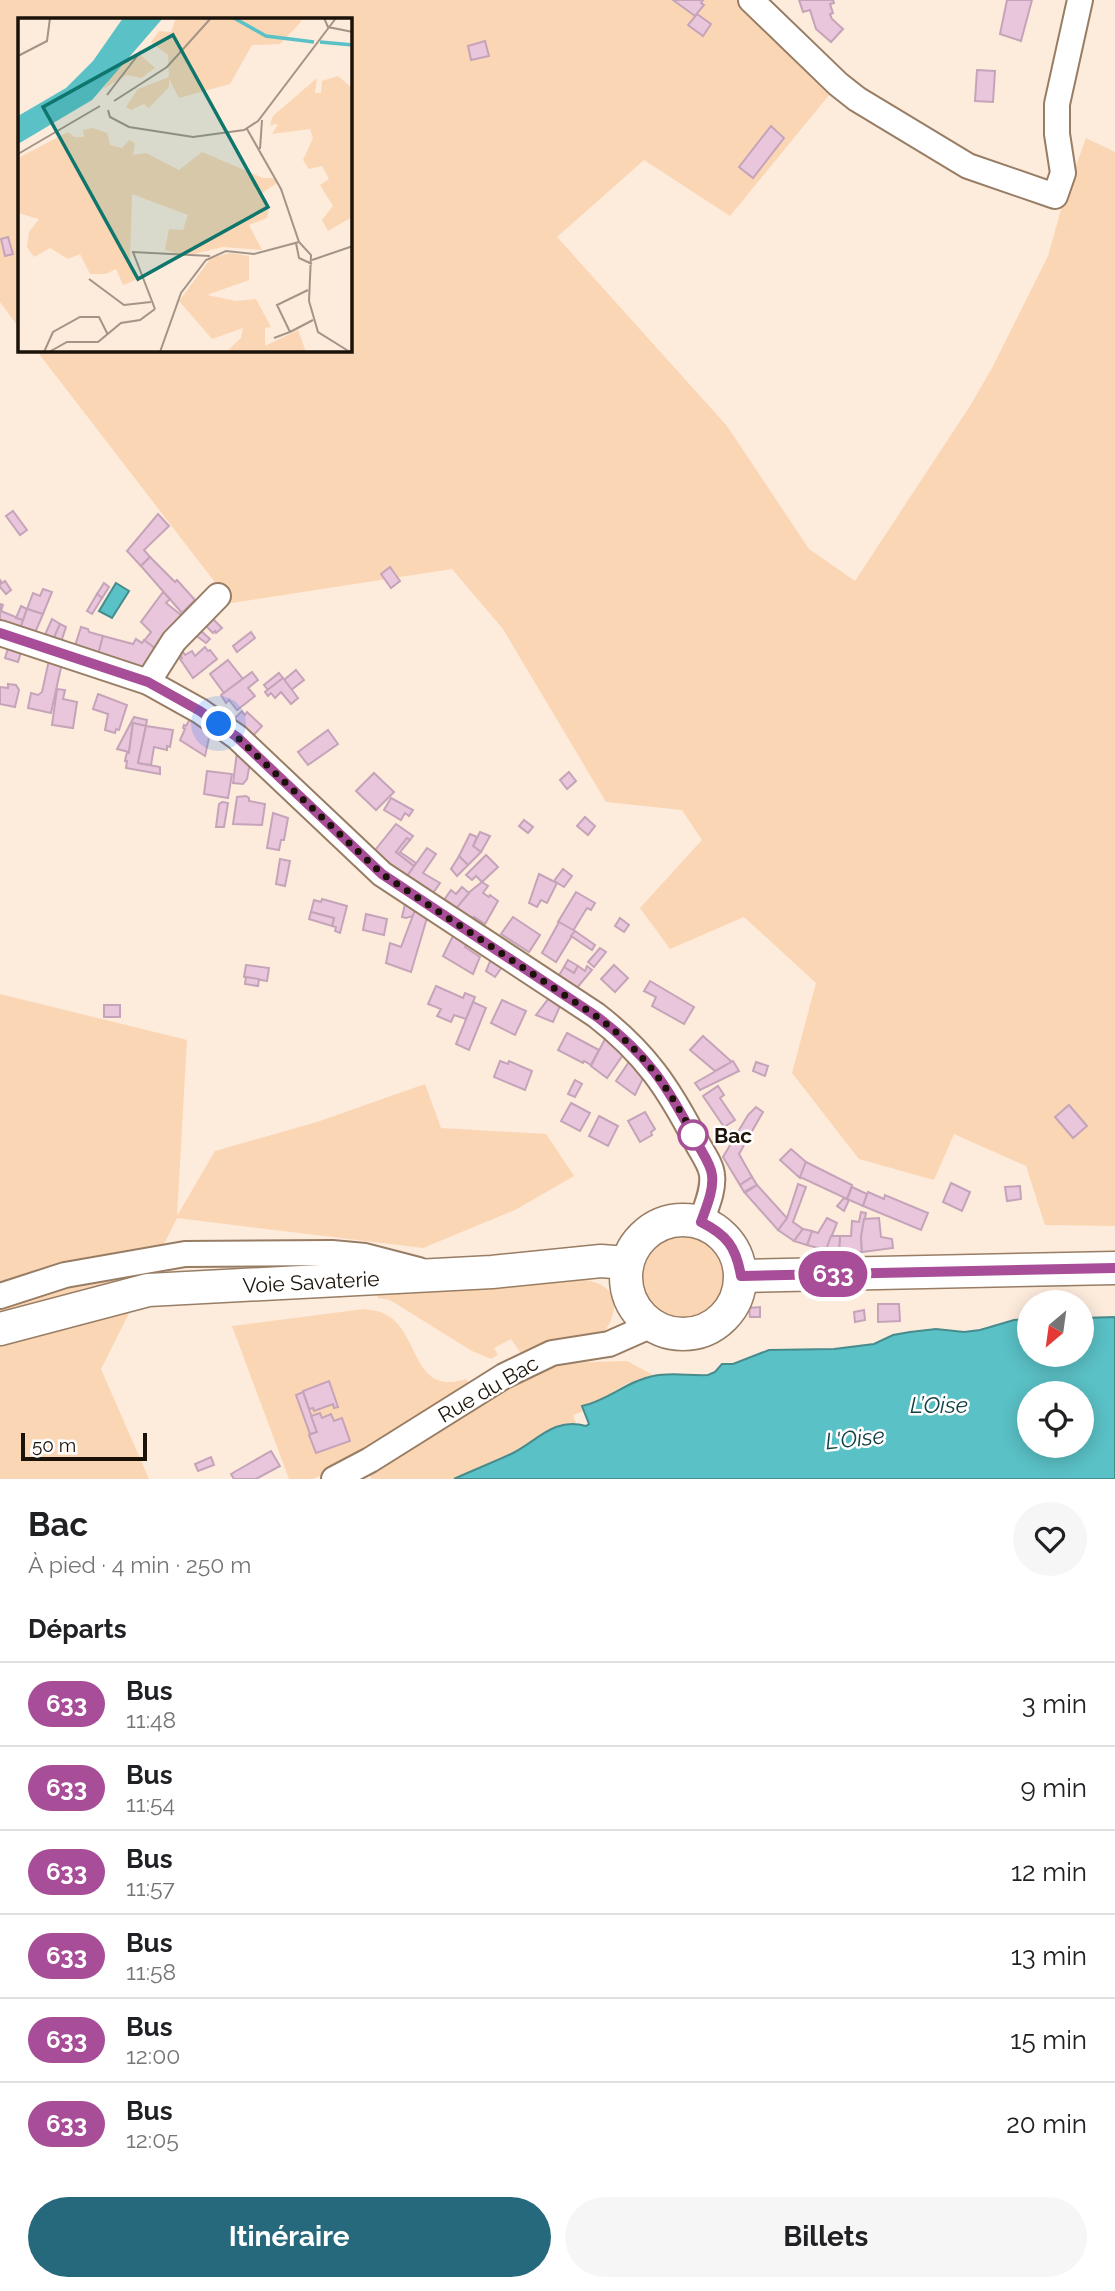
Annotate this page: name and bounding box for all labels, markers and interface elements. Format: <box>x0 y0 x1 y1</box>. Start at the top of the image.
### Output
inset map <box>18 18 352 352</box>
your location <box>201 706 236 741</box>
marker: Bac <box>678 1120 708 1150</box>
place label: Bac <box>714 1123 752 1148</box>
line badge: 633 <box>793 1251 873 1297</box>
text: 633 <box>812 1259 854 1288</box>
street label: Voie Savaterie <box>242 1266 380 1298</box>
north arrow <box>1017 1290 1094 1367</box>
map controls <box>1017 1290 1094 1458</box>
street label: Rue du Bac <box>433 1350 543 1428</box>
button: locate <box>1017 1381 1094 1458</box>
water label: L’Oise <box>910 1391 968 1418</box>
water label: L'Oise <box>824 1421 886 1455</box>
scale bar <box>21 1430 147 1462</box>
text: 50 m <box>32 1434 76 1456</box>
button: heart <box>1013 1502 1087 1576</box>
text: Bac <box>28 1505 88 1544</box>
text: À pied · 4 min · 250 m <box>28 1551 251 1578</box>
text: Départs <box>28 1614 127 1644</box>
text: Bus <box>126 1676 173 1706</box>
text: 633 <box>46 1689 87 1718</box>
text: 3 min <box>1022 1689 1087 1719</box>
text: 11:48 <box>126 1706 176 1733</box>
text: Bus <box>126 1760 173 1790</box>
text: 633 <box>46 1773 87 1802</box>
text: 9 min <box>1020 1773 1087 1803</box>
text: 11:54 <box>126 1790 175 1817</box>
text: Bus <box>126 1844 173 1874</box>
text: 633 <box>46 1857 87 1886</box>
text: 12 min <box>1011 1857 1087 1887</box>
text: 11:57 <box>126 1874 175 1901</box>
text: Bus <box>126 1928 173 1958</box>
text: 633 <box>46 1941 87 1970</box>
text: 13 min <box>1011 1941 1087 1971</box>
text: 11:58 <box>126 1958 176 1985</box>
text: Bus <box>126 2012 173 2042</box>
text: 633 <box>46 2025 87 2054</box>
text: 15 min <box>1010 2025 1087 2055</box>
text: 12:00 <box>126 2042 180 2069</box>
text: Bus <box>126 2096 173 2126</box>
text: 633 <box>46 2109 87 2138</box>
text: 20 min <box>1006 2109 1087 2139</box>
text: 12:05 <box>126 2126 179 2153</box>
button: Itinéraire <box>28 2197 551 2277</box>
button: Billets <box>565 2197 1087 2277</box>

